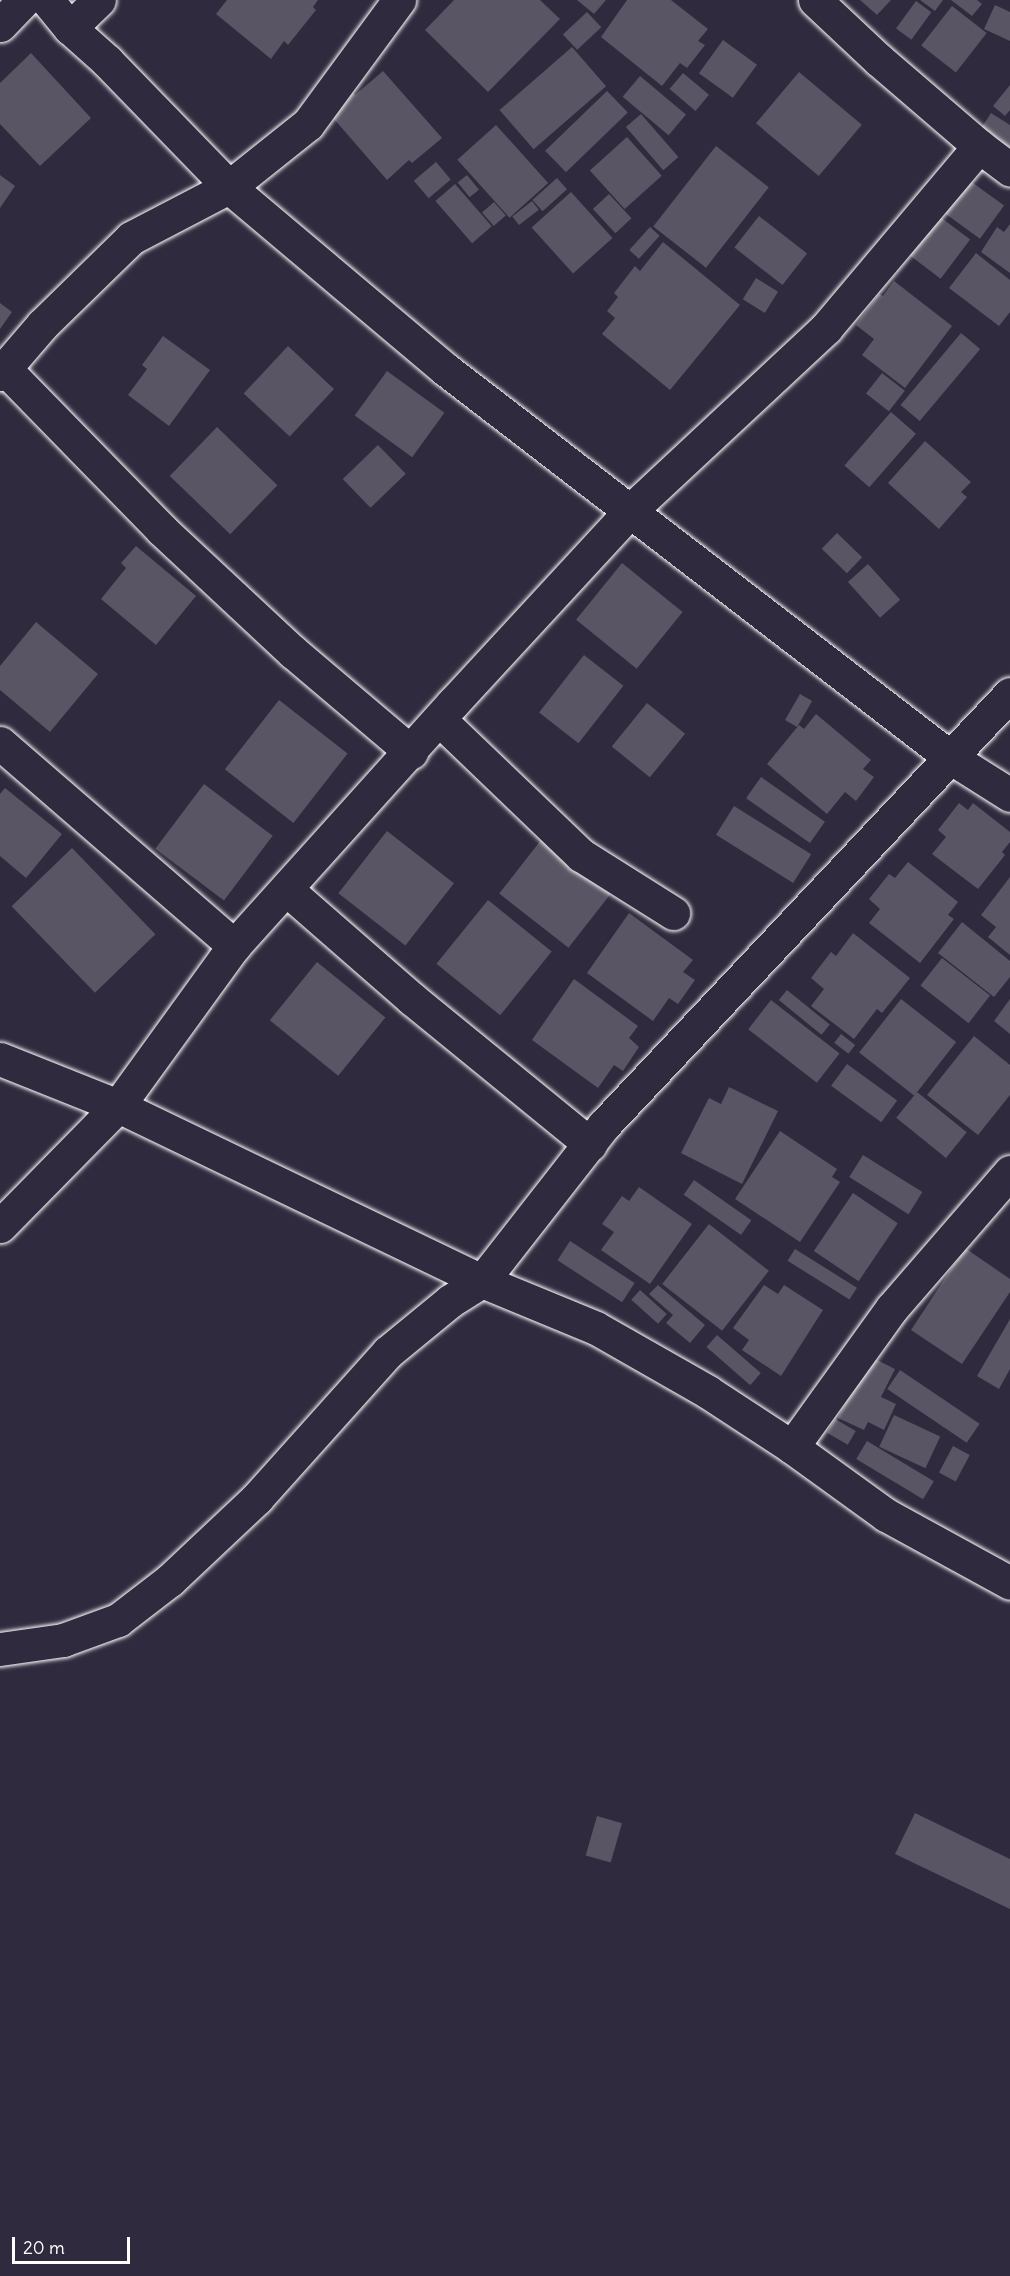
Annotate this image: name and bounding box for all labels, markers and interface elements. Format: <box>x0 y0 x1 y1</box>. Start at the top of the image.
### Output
scale bar <box>15 2225 134 2263</box>
text: 20 m <box>23 2236 65 2259</box>

